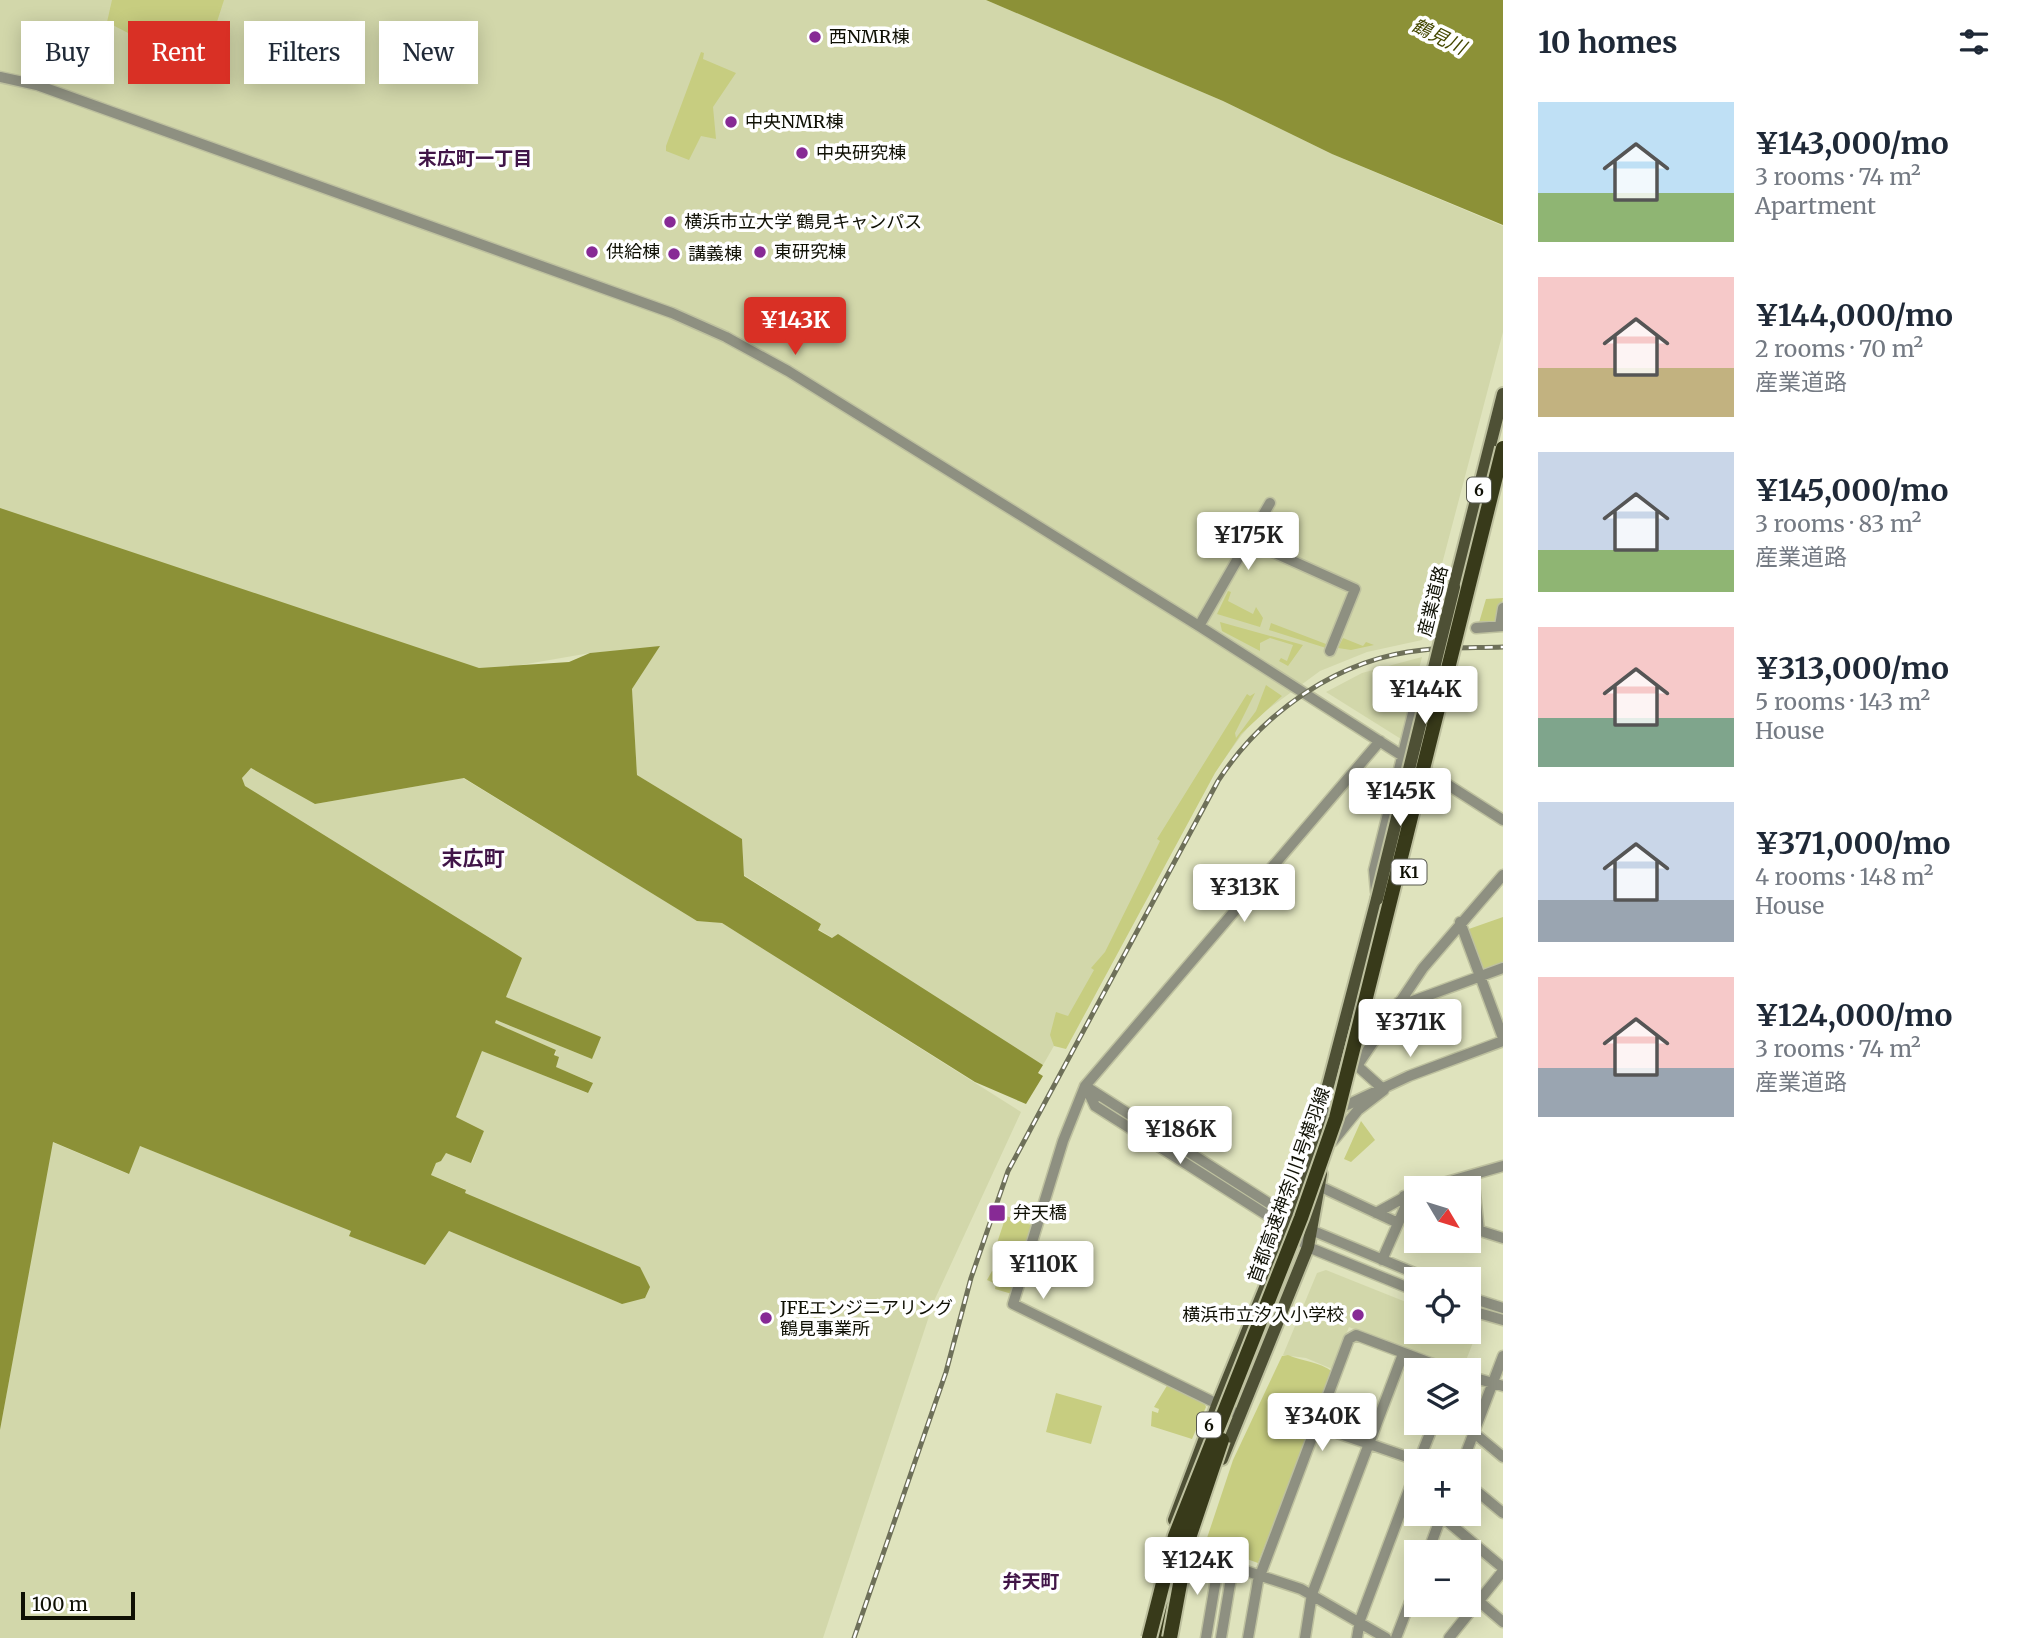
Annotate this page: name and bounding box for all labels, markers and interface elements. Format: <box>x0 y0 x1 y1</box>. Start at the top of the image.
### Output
water label: 鶴見川 <box>1408 13 1472 60</box>
chip: Buy <box>21 21 114 84</box>
chip: Rent <box>128 21 230 84</box>
chip: Filters <box>244 21 365 84</box>
chip: New <box>379 21 478 84</box>
text: 10 homes <box>1538 23 1678 61</box>
icon: filters <box>1955 23 1993 61</box>
place label: 西NMR棟 <box>829 25 909 48</box>
marker: 西NMR棟 <box>807 29 823 45</box>
place label: 中央NMR棟 <box>745 110 843 133</box>
marker: 中央NMR棟 <box>723 114 739 130</box>
text: ¥143,000/mo <box>1755 124 1949 162</box>
icon: home <box>1594 130 1678 214</box>
place label: 中央研究棟 <box>816 141 906 164</box>
marker: 中央研究棟 <box>794 145 810 161</box>
district label: 末広町一丁目 <box>418 146 532 170</box>
text: 3 rooms · 74 m² <box>1755 162 1921 191</box>
text: Apartment <box>1755 191 1876 220</box>
place label: 横浜市立大学 鶴見キャンパス <box>684 210 922 233</box>
marker: 横浜市立大学 鶴見キャンパス <box>662 214 678 230</box>
place label: 供給棟 <box>606 240 660 263</box>
place label: 東研究棟 <box>774 240 846 263</box>
place label: 講義棟 <box>688 242 742 265</box>
marker: 供給棟 <box>584 244 600 260</box>
marker: 東研究棟 <box>752 244 768 260</box>
marker: 講義棟 <box>666 246 682 262</box>
text: ¥144,000/mo <box>1755 296 1953 334</box>
pin: ¥143K <box>746 298 844 357</box>
text: ¥143K <box>760 305 830 334</box>
icon: home <box>1594 305 1678 389</box>
text: 2 rooms · 70 m² <box>1755 334 1923 363</box>
text: 産業道路 <box>1755 367 1847 396</box>
text: ¥145,000/mo <box>1755 471 1948 509</box>
road number: 6 <box>1467 477 1491 503</box>
icon: home <box>1594 480 1678 564</box>
text: 3 rooms · 83 m² <box>1755 509 1921 538</box>
pin: ¥175K <box>1199 512 1297 572</box>
text: ¥175K <box>1213 520 1283 549</box>
text: 産業道路 <box>1755 542 1847 571</box>
street label: 産業道路 <box>1413 563 1452 639</box>
text: ¥313,000/mo <box>1755 649 1949 687</box>
icon: home <box>1594 655 1678 739</box>
pin: ¥144K <box>1376 666 1474 726</box>
text: ¥144K <box>1389 674 1461 703</box>
text: 5 rooms · 143 m² <box>1755 687 1930 716</box>
text: House <box>1755 716 1824 745</box>
pin: ¥145K <box>1351 768 1449 828</box>
text: ¥145K <box>1365 776 1435 805</box>
text: ¥371,000/mo <box>1755 824 1951 862</box>
icon: home <box>1594 830 1678 914</box>
district label: 末広町 <box>442 845 505 872</box>
road number: K1 <box>1392 860 1426 884</box>
text: 4 rooms · 148 m² <box>1755 862 1933 891</box>
pin: ¥313K <box>1195 864 1293 924</box>
text: ¥313K <box>1209 872 1279 901</box>
text: House <box>1755 891 1824 920</box>
text: ¥124,000/mo <box>1755 996 1952 1034</box>
pin: ¥371K <box>1361 1000 1459 1059</box>
icon: home <box>1594 1005 1678 1089</box>
text: ¥371K <box>1375 1007 1446 1036</box>
text: 3 rooms · 74 m² <box>1755 1034 1921 1063</box>
text: 産業道路 <box>1755 1067 1847 1096</box>
street label: 首都高速神奈川1号横羽線 <box>1242 1084 1335 1286</box>
pin: ¥186K <box>1131 1106 1229 1166</box>
text: ¥186K <box>1144 1114 1216 1143</box>
north arrow <box>1404 1176 1480 1253</box>
map controls <box>1404 1176 1481 1617</box>
place label: 弁天橋 <box>1013 1201 1067 1224</box>
marker: 弁天橋 <box>987 1203 1007 1223</box>
pin: ¥110K <box>994 1242 1092 1301</box>
text: ¥110K <box>1008 1249 1078 1278</box>
button: locate <box>1404 1267 1481 1344</box>
place label: JFEエンジニアリング 鶴見事業所 <box>779 1296 953 1340</box>
place label: 横浜市立汐入小学校 <box>1182 1303 1344 1326</box>
marker: 横浜市立汐入小学校 <box>1350 1307 1366 1323</box>
marker: JFEエンジニアリング 鶴見事業所 <box>758 1310 774 1326</box>
button: layers <box>1404 1358 1481 1435</box>
pin: ¥340K <box>1273 1394 1371 1453</box>
text: ¥340K <box>1284 1401 1360 1430</box>
road number: 6 <box>1197 1413 1221 1438</box>
button: + <box>1404 1449 1481 1526</box>
pin: ¥124K <box>1148 1538 1246 1597</box>
button: − <box>1404 1540 1481 1617</box>
text: ¥124K <box>1161 1545 1233 1574</box>
district label: 弁天町 <box>1002 1569 1060 1593</box>
scale bar <box>21 1589 135 1621</box>
text: 100 m <box>32 1592 88 1616</box>

